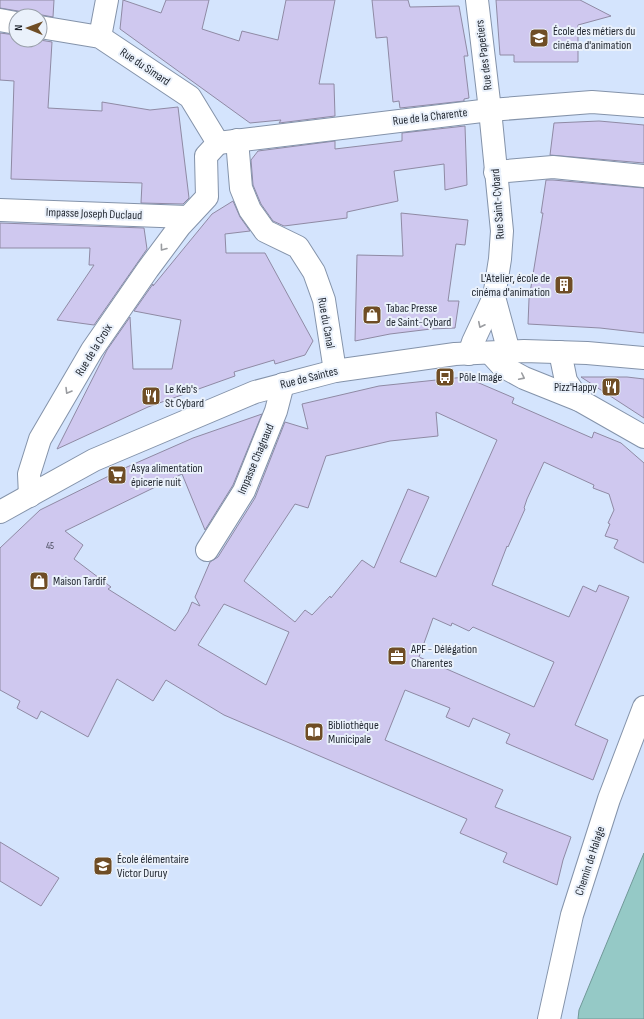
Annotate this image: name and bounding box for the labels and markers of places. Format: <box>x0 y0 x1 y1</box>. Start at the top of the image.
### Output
place label: École des métiers du cinéma d'animation <box>553 24 635 53</box>
school or university icon: École des métiers du cinéma d'animation <box>528 27 550 49</box>
place label: L'Atelier, école de cinéma d'animation <box>472 271 550 300</box>
building icon: L'Atelier, école de cinéma d'animation <box>553 274 575 296</box>
place label: Tabac Presse de Saint-Cybard <box>386 301 451 330</box>
shop icon: Tabac Presse de Saint-Cybard <box>361 304 383 326</box>
bus stop icon: Pôle Image <box>434 366 456 388</box>
place label: Pôle Image <box>459 370 502 385</box>
restaurant icon: Pizz'Happy <box>600 376 622 398</box>
place label: Pizz'Happy <box>554 380 597 395</box>
place label: Le Keb's St Cybard <box>165 382 204 411</box>
restaurant icon: Le Keb's St Cybard <box>140 385 162 407</box>
place label: Asya alimentation épicerie nuit <box>130 461 203 490</box>
supermarket icon: Asya alimentation épicerie nuit <box>106 464 128 486</box>
shop icon: Maison Tardif <box>28 570 50 592</box>
place label: Maison Tardif <box>53 574 107 589</box>
place label: APF - Délégation Charentes <box>410 642 477 671</box>
office icon: APF - Délégation Charentes <box>386 645 408 667</box>
place label: Bibliothèque Municipale <box>328 718 379 747</box>
library icon: Bibliothèque Municipale <box>303 721 325 743</box>
place label: École élémentaire Victor Duruy <box>117 852 189 881</box>
school or university icon: École élémentaire Victor Duruy <box>92 855 114 877</box>

